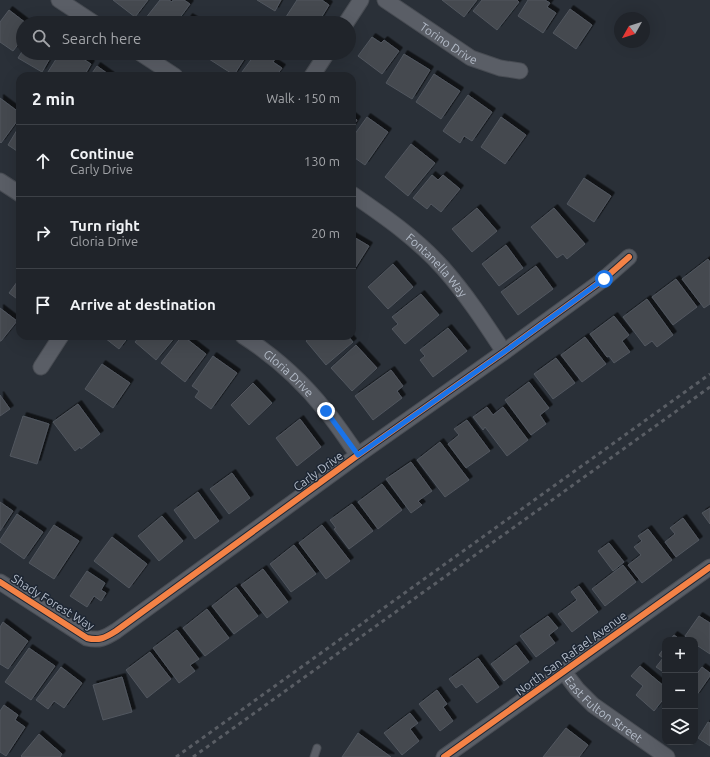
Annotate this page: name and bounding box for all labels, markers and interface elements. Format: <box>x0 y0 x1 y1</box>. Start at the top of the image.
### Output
north arrow <box>614 12 650 48</box>
search box <box>16 16 356 60</box>
street label: Torino Drive <box>418 19 479 66</box>
icon: search <box>30 27 52 49</box>
text: Search here <box>62 30 141 47</box>
text: 2 min <box>32 89 75 108</box>
text: Walk · 150 m <box>266 91 340 105</box>
text: Continue <box>70 145 134 162</box>
icon: ahead <box>32 150 54 172</box>
text: 130 m <box>304 154 340 168</box>
text: Carly Drive <box>70 162 133 176</box>
text: Turn right <box>70 217 140 234</box>
icon: right <box>32 222 54 244</box>
text: 20 m <box>311 226 340 240</box>
street label: Fontanella Way <box>404 230 470 299</box>
text: Gloria Drive <box>70 234 138 248</box>
route start <box>595 270 613 288</box>
icon: arrive <box>32 294 54 316</box>
text: Arrive at destination <box>70 296 216 313</box>
street label: Gloria Drive <box>262 347 317 399</box>
route end <box>317 402 335 420</box>
street label: Carly Drive <box>291 449 345 493</box>
street label: Shady Forest Way <box>9 571 97 633</box>
street label: North San Rafael Avenue <box>513 608 629 698</box>
map controls <box>662 637 698 745</box>
button: + <box>662 637 698 673</box>
street label: East Fulton Street <box>563 673 645 745</box>
button: − <box>662 673 698 709</box>
button: layers <box>662 709 698 745</box>

